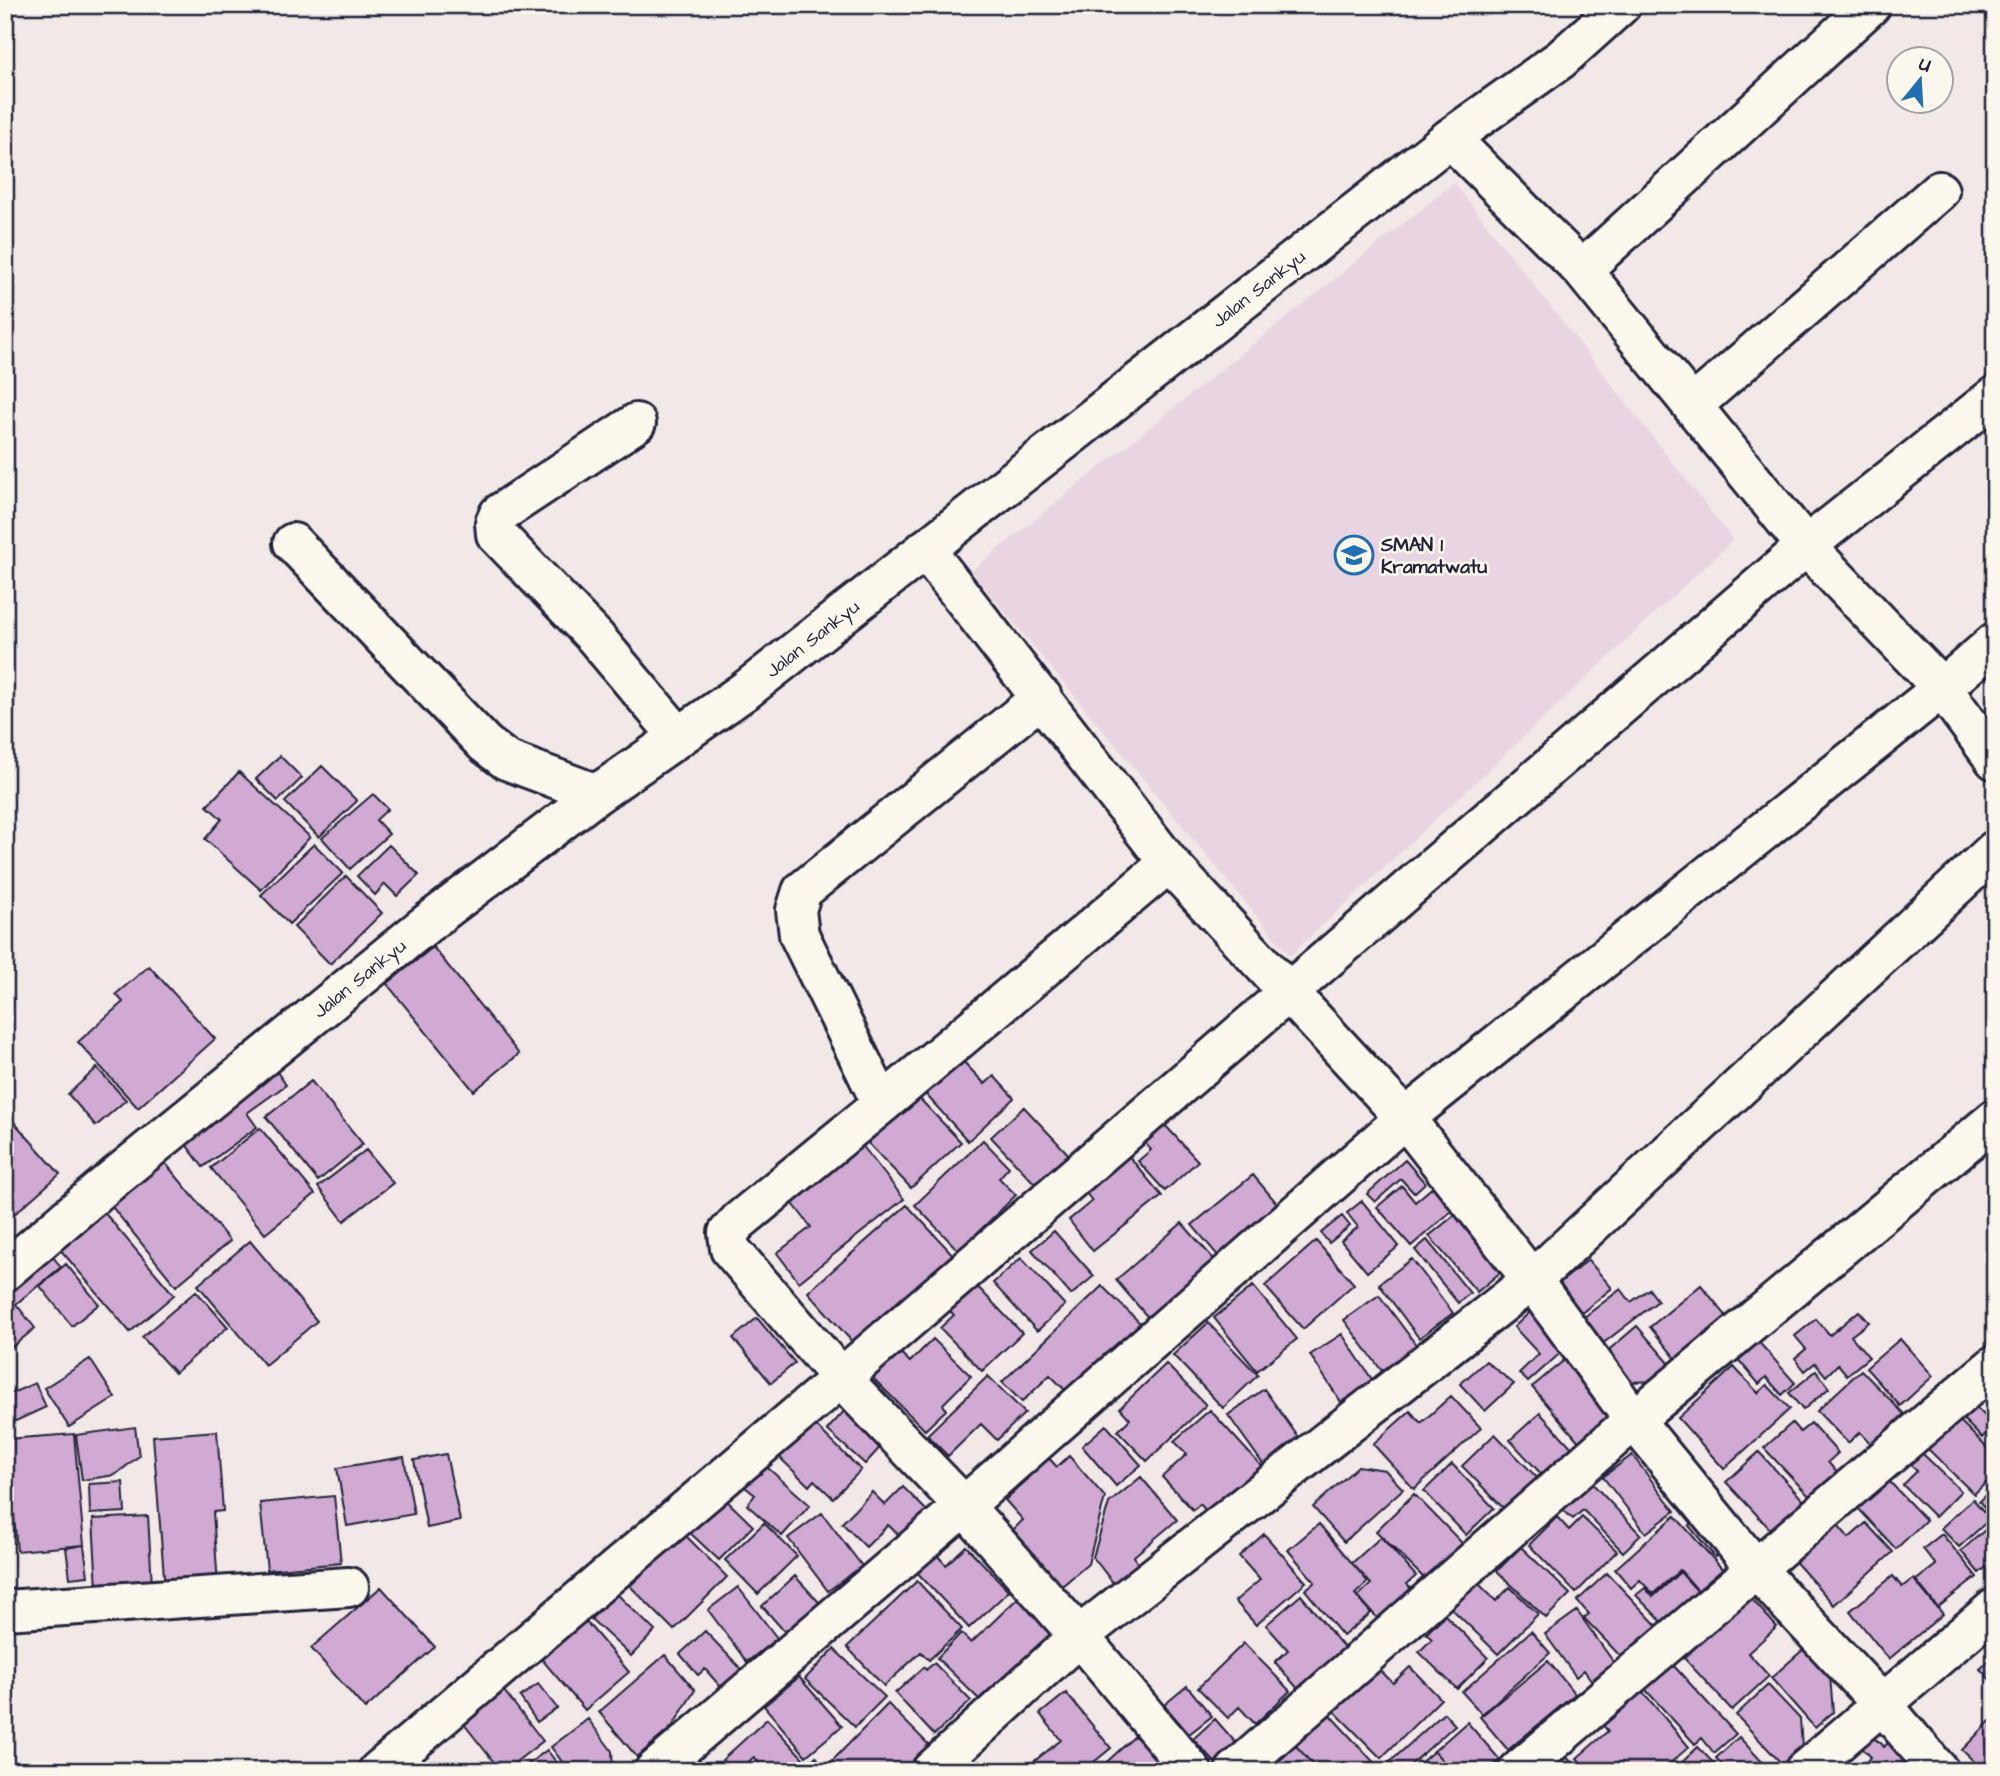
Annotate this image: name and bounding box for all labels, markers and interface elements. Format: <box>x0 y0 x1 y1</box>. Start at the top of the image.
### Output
north arrow <box>1884 46 1954 116</box>
text: U <box>1916 51 1934 80</box>
street label: Jalan Sankyu <box>1206 244 1312 335</box>
place label: SMAN 1 Kramatwatu <box>1380 532 1488 581</box>
school or university icon: SMAN 1 Kramatwatu <box>1333 534 1375 576</box>
street label: Jalan Sankyu <box>760 594 866 685</box>
street label: Jalan Sankyu <box>308 933 413 1026</box>

